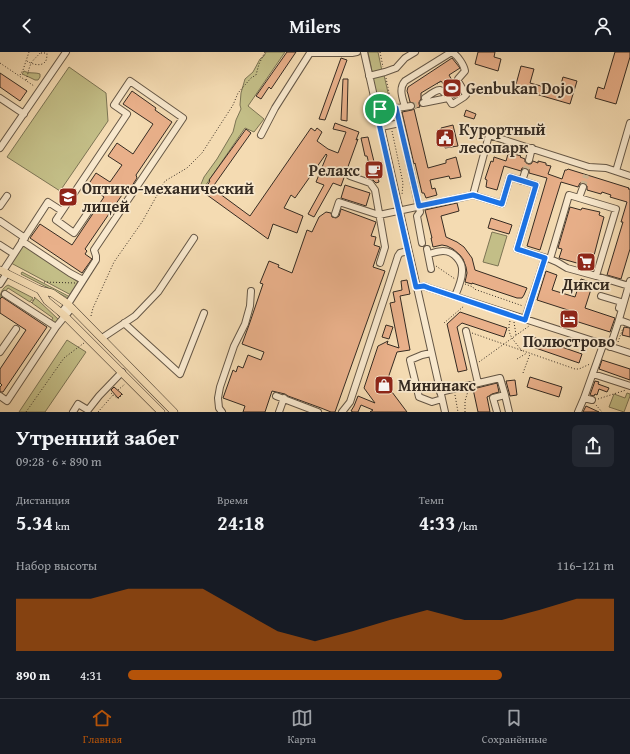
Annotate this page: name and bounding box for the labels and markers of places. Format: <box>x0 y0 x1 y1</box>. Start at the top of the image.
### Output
place label: Genbukan Dojo <box>466 76 574 100</box>
sports icon: Genbukan Dojo <box>441 77 463 99</box>
pin <box>363 92 397 126</box>
place label: Курортный лесопарк <box>459 117 546 159</box>
public building icon: Курортный лесопарк <box>434 127 456 149</box>
place label: Релакс <box>309 158 361 182</box>
cafe icon: Релакс <box>363 159 385 181</box>
place label: Оптико-механический лицей <box>82 176 254 218</box>
school or university icon: Оптико-механический лицей <box>57 186 79 208</box>
supermarket icon: Дикси <box>575 251 597 273</box>
place label: Дикси <box>561 272 610 296</box>
hotel icon: Полюстрово <box>558 308 580 330</box>
place label: Полюстрово <box>523 329 615 353</box>
place label: Мининакс <box>398 373 477 397</box>
shop icon: Мининакс <box>373 374 395 396</box>

